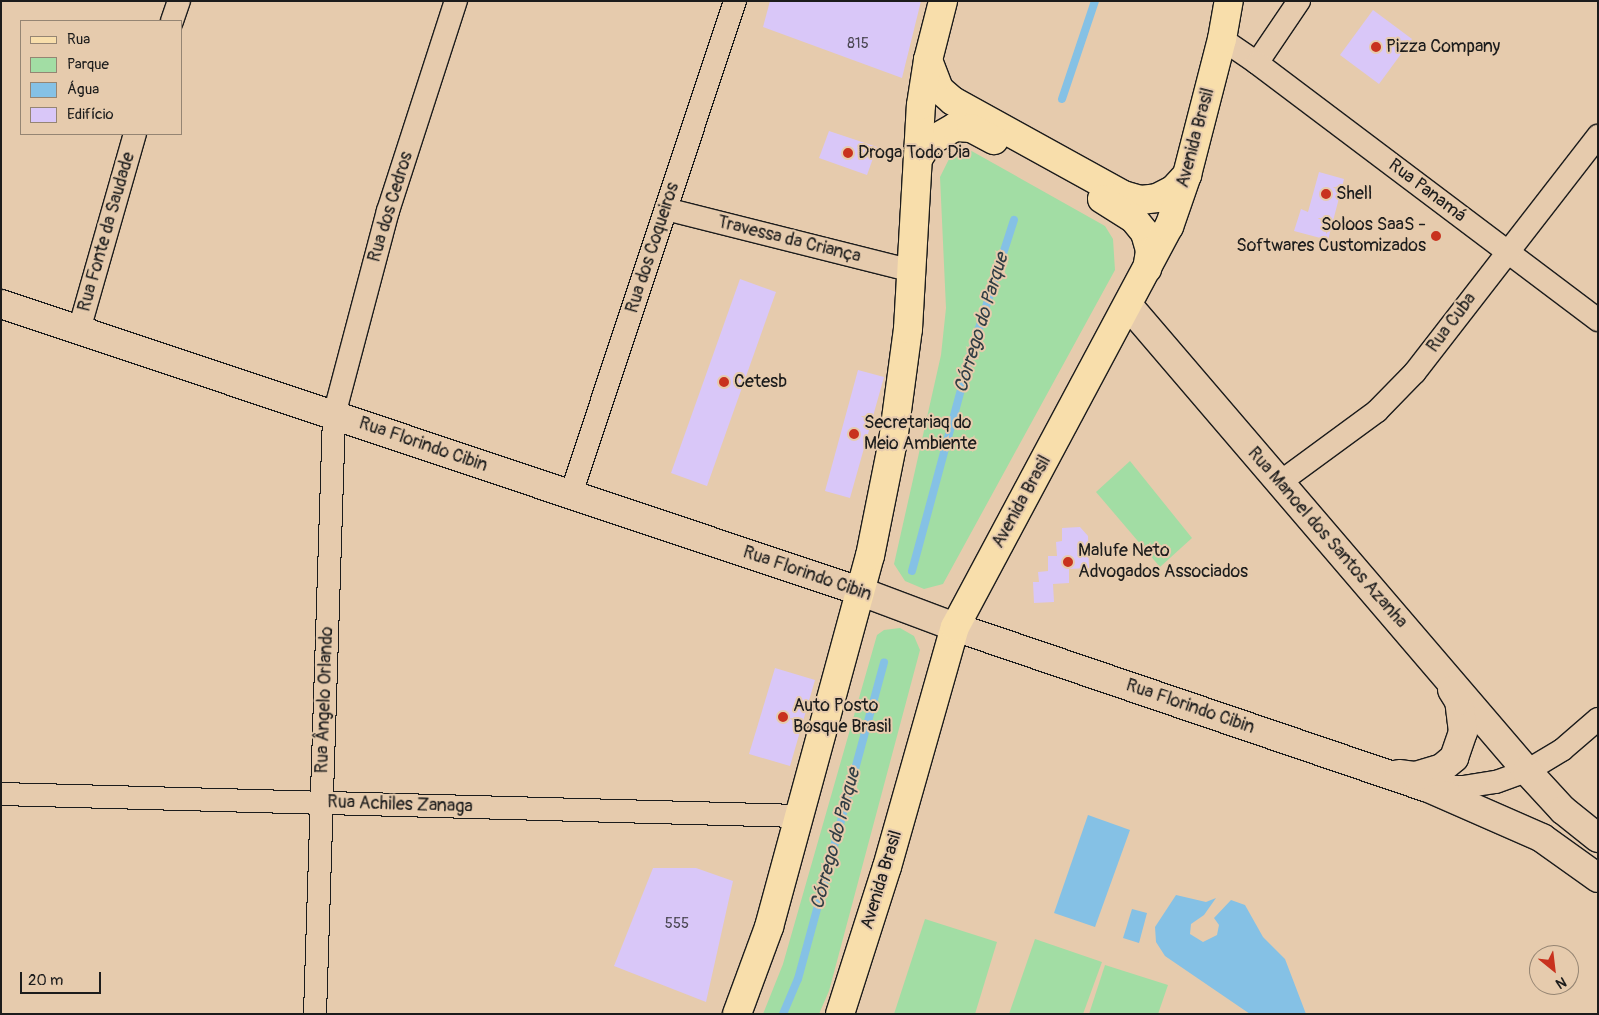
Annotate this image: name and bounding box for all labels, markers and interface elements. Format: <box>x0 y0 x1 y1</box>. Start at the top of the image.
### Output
legend <box>20 20 182 135</box>
text: Rua <box>67 30 90 49</box>
house number: 815 <box>847 35 869 53</box>
place label: Pizza Company <box>1386 36 1500 58</box>
marker: Pizza Company <box>1370 41 1382 53</box>
text: Parque <box>67 55 109 74</box>
text: Água <box>67 80 99 99</box>
street label: Avenida Brasil <box>1172 86 1220 190</box>
text: Edifício <box>67 105 113 124</box>
place label: Droga Todo Dia <box>858 142 970 164</box>
marker: Droga Todo Dia <box>842 147 854 159</box>
street label: Rua dos Cedros <box>364 149 418 265</box>
street label: Rua Fonte da Saudade <box>74 150 140 314</box>
street label: Rua Panamá <box>1384 155 1470 227</box>
street label: Rua dos Coqueiros <box>622 180 684 316</box>
place label: Shell <box>1336 183 1372 205</box>
marker: Shell <box>1320 188 1332 200</box>
street label: Travessa da Criança <box>715 212 863 268</box>
place label: Soloos SaaS - Softwares Customizados <box>1236 215 1426 258</box>
marker: Soloos SaaS - Softwares Customizados <box>1430 230 1442 242</box>
water label: Córrego do Parque <box>950 250 1014 396</box>
street label: Rua Cuba <box>1423 289 1481 357</box>
place label: Cetesb <box>734 371 787 393</box>
marker: Cetesb <box>718 376 730 388</box>
street label: Rua Florindo Cibin <box>356 413 490 477</box>
place label: Secretariaq do Meio Ambiente <box>864 413 977 456</box>
marker: Secretariaq do Meio Ambiente <box>848 428 860 440</box>
street label: Rua Manoel dos Santos Azanha <box>1242 443 1412 633</box>
street label: Avenida Brasil <box>988 452 1056 552</box>
place label: Malufe Neto Advogados Associados <box>1078 541 1248 584</box>
street label: Rua Florindo Cibin <box>740 542 874 606</box>
marker: Malufe Neto Advogados Associados <box>1062 556 1074 568</box>
street label: Rua Ângelo Orlando <box>312 626 338 774</box>
street label: Rua Florindo Cibin <box>1123 675 1257 739</box>
place label: Auto Posto Bosque Brasil <box>793 696 892 739</box>
marker: Auto Posto Bosque Brasil <box>777 711 789 723</box>
water label: Córrego do Parque <box>806 766 866 912</box>
street label: Rua Achiles Zanaga <box>327 792 473 818</box>
street label: Avenida Brasil <box>857 828 907 932</box>
house number: 555 <box>665 915 689 933</box>
north arrow <box>1529 945 1579 995</box>
scale bar <box>22 962 104 994</box>
text: 20 m <box>28 971 63 990</box>
text: N <box>1553 973 1569 992</box>

